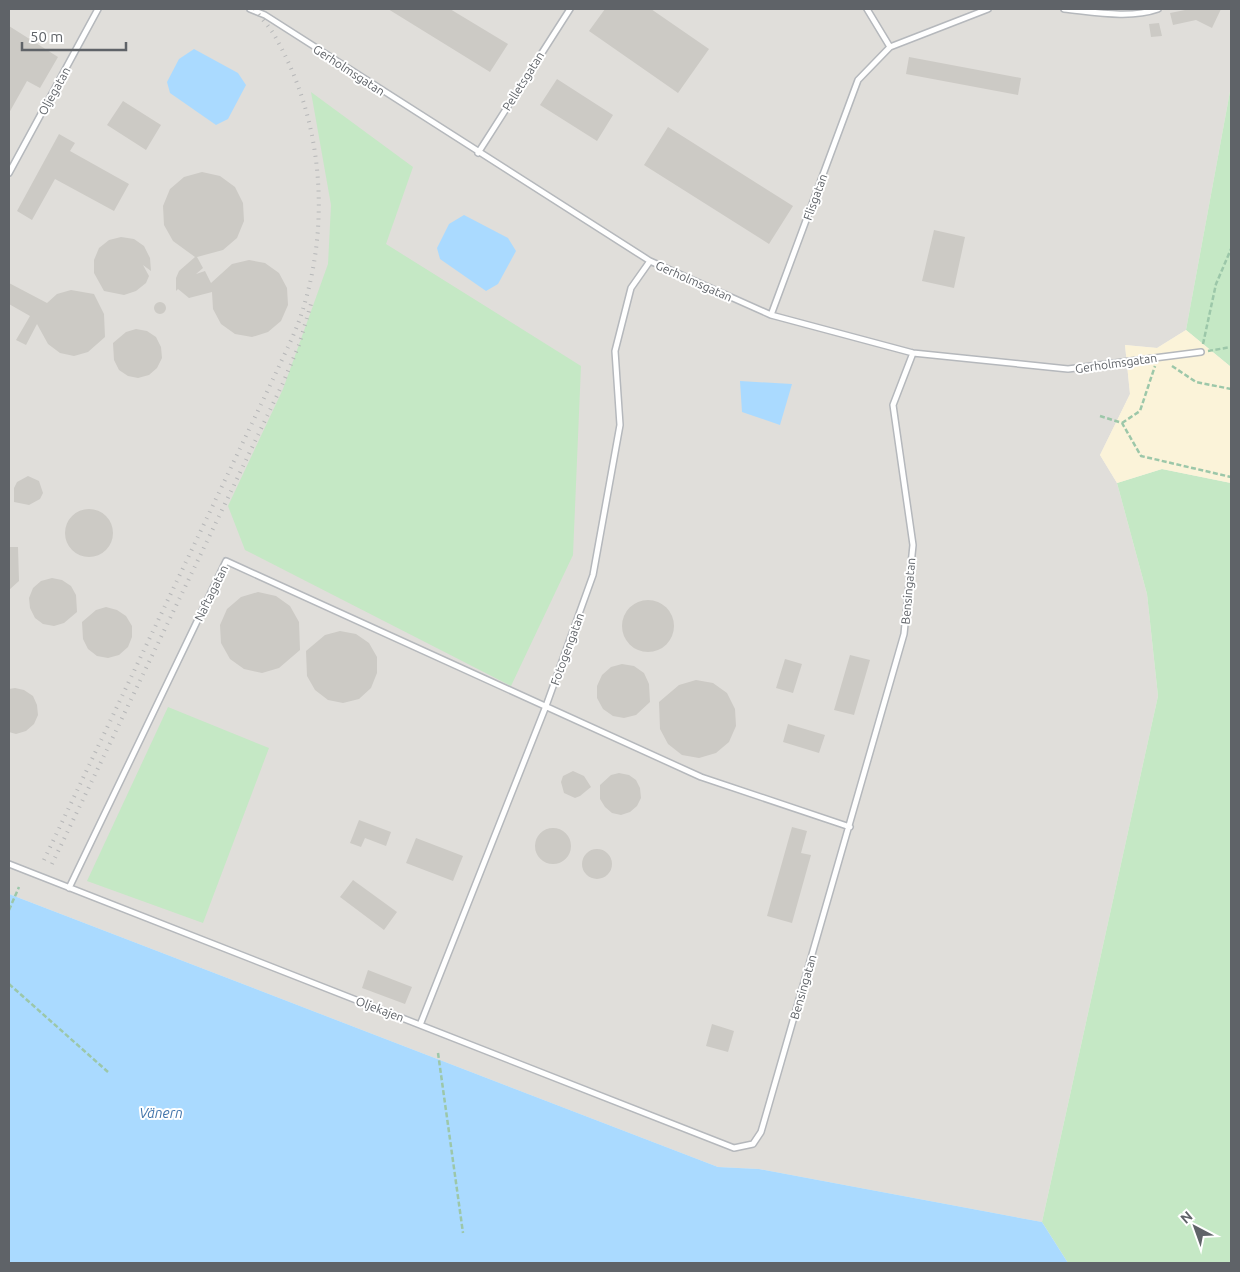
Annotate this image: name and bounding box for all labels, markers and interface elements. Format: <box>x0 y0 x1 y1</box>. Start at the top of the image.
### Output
scale bar <box>22 20 126 52</box>
text: 50 m <box>30 28 63 45</box>
street label: Gerholmsgatan <box>311 42 387 98</box>
street label: Pelletsgatan <box>500 49 546 113</box>
street label: Oljegatan <box>36 65 72 117</box>
street label: Flisgatan <box>801 172 829 222</box>
street label: Gerholmsgatan <box>654 258 734 304</box>
street label: Gerholmsgatan <box>1074 351 1158 375</box>
street label: Bensingatan <box>899 557 917 625</box>
street label: Naftagatan <box>192 563 230 623</box>
street label: Fotogengatan <box>548 611 586 687</box>
street label: Bensingatan <box>788 953 818 1021</box>
street label: Oljekajen <box>354 994 406 1024</box>
water label: Vänern <box>139 1105 183 1121</box>
north arrow <box>1170 1202 1220 1252</box>
text: N <box>1177 1208 1196 1227</box>

